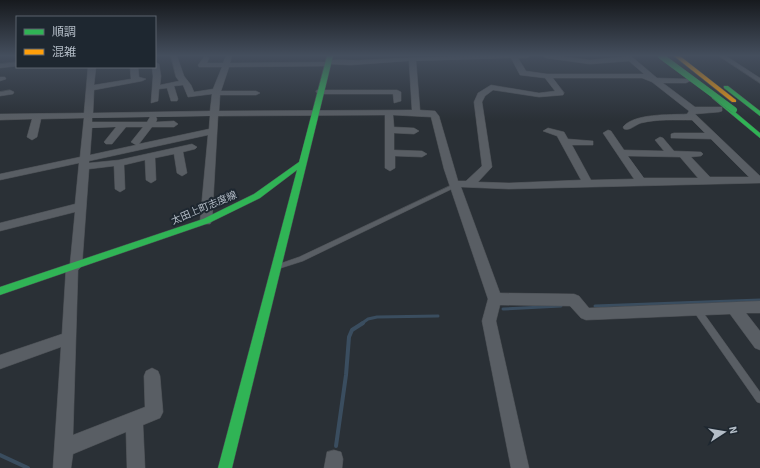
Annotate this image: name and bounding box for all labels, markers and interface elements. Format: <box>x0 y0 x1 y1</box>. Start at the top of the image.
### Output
legend <box>16 16 156 68</box>
text: 順調 <box>52 24 76 41</box>
text: 混雑 <box>52 44 76 61</box>
street label: 太田上町志度線 <box>169 188 239 228</box>
north arrow <box>704 412 744 452</box>
text: N <box>725 425 741 435</box>

